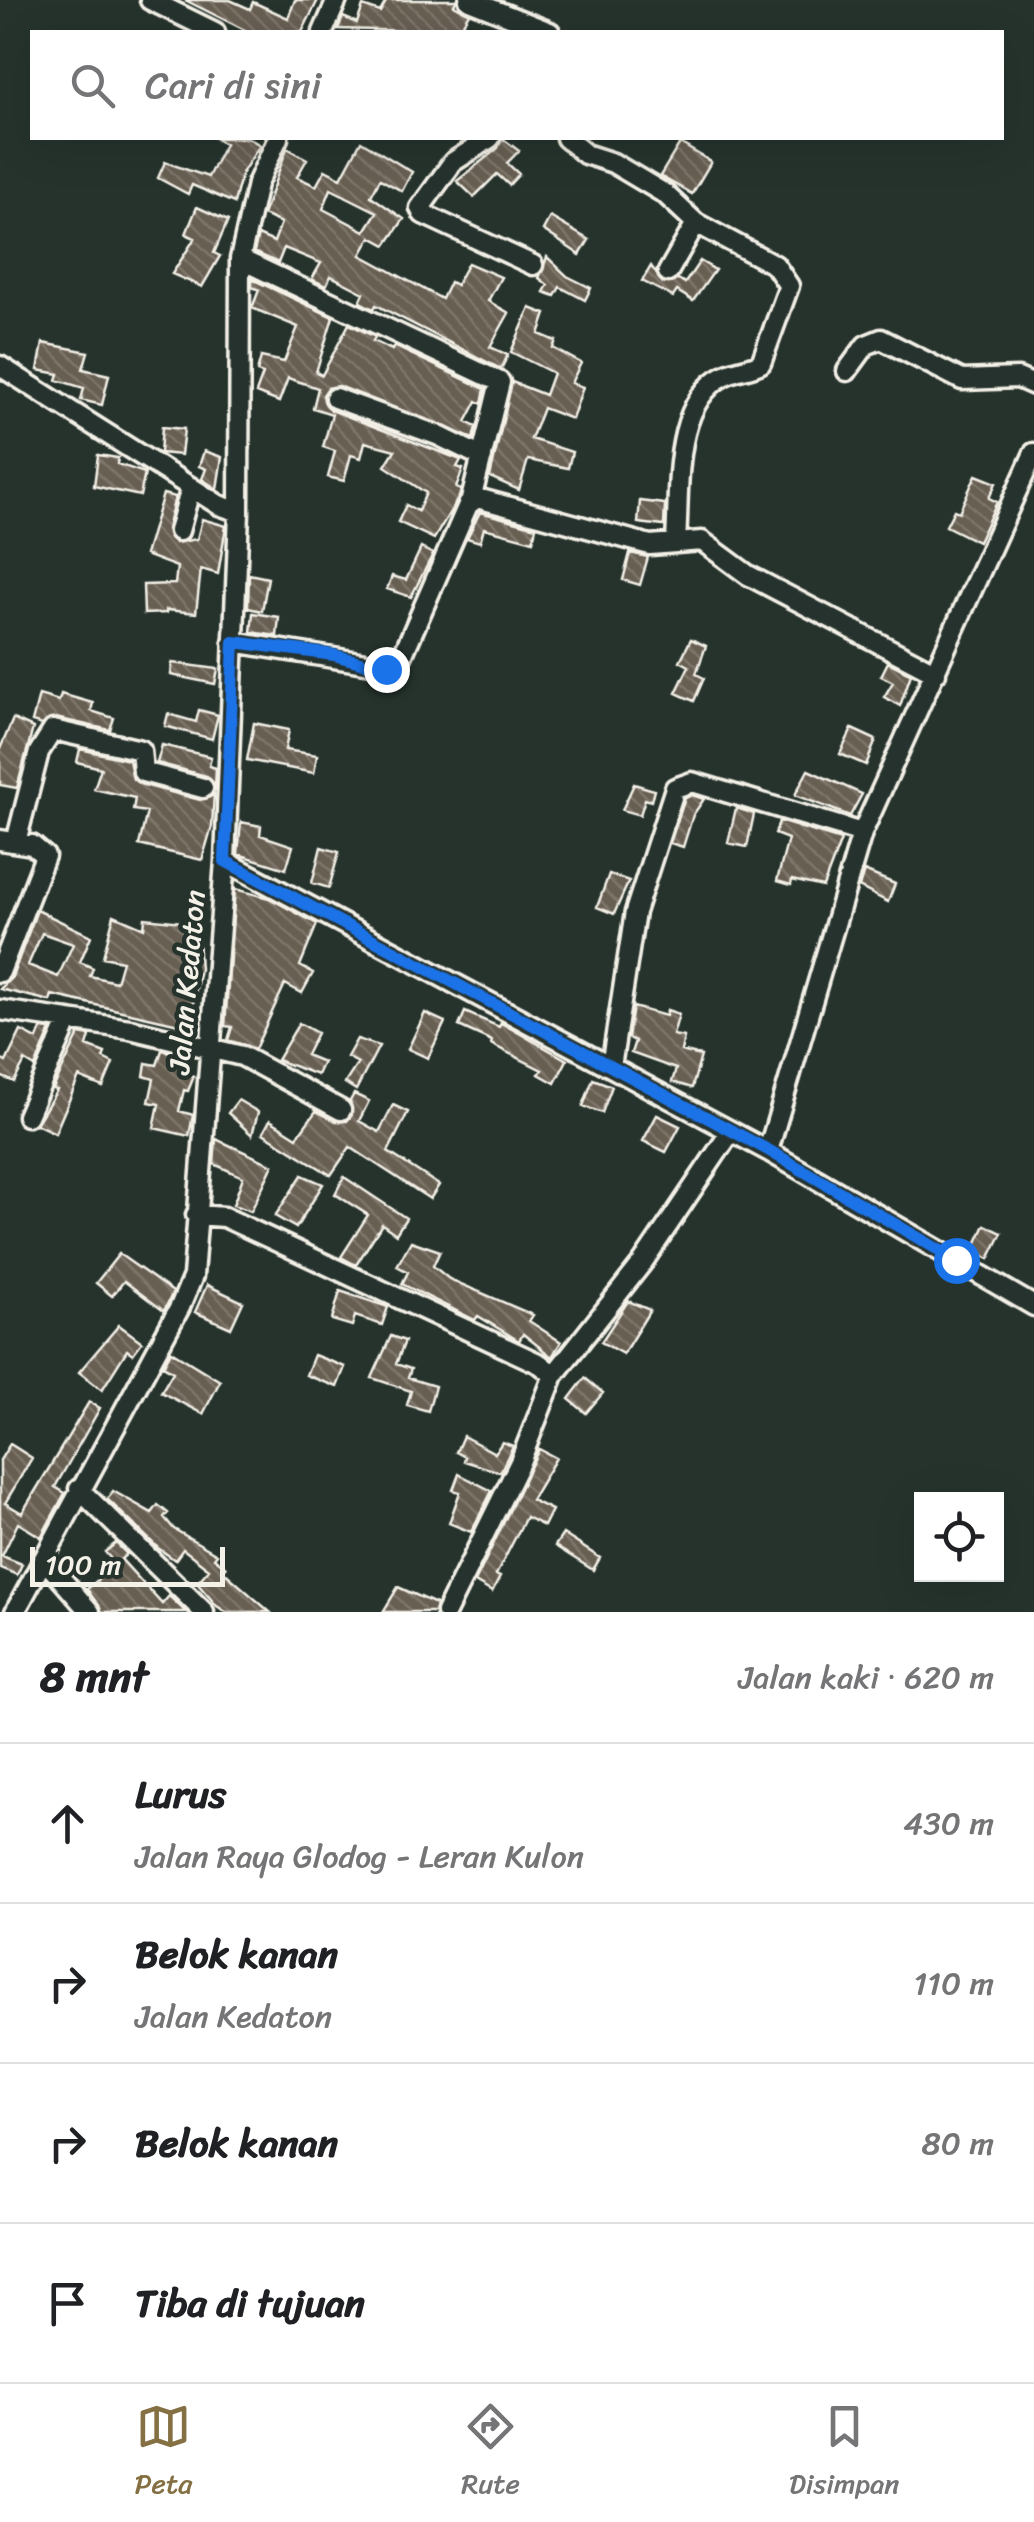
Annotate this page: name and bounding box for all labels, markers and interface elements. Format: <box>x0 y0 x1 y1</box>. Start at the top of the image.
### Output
search box <box>30 30 1004 140</box>
text: Cari di sini <box>145 52 321 119</box>
icon: search <box>65 58 120 113</box>
route end <box>364 647 410 693</box>
street label: Jalan Kedaton <box>152 888 222 1077</box>
route start <box>934 1238 980 1284</box>
map controls <box>914 1492 1004 1582</box>
button: locate <box>914 1492 1004 1582</box>
text: 100 m <box>45 1540 121 1589</box>
scale bar <box>30 1542 225 1586</box>
text: 8 mnt <box>40 1640 148 1714</box>
text: Jalan kaki · 620 m <box>738 1649 994 1706</box>
text: Lurus <box>135 1761 226 1828</box>
text: 430 m <box>903 1795 994 1852</box>
icon: ahead <box>40 1796 95 1851</box>
text: Jalan Raya Glodog - Leran Kulon <box>135 1828 584 1885</box>
text: Belok kanan <box>135 1921 338 1988</box>
text: 110 m <box>913 1955 994 2012</box>
icon: right <box>40 1956 95 2011</box>
text: Jalan Kedaton <box>135 1988 332 2045</box>
text: Belok kanan <box>135 2110 338 2177</box>
text: 80 m <box>922 2115 994 2172</box>
icon: right <box>40 2116 95 2171</box>
text: Tiba di tujuan <box>135 2270 365 2337</box>
icon: arrive <box>40 2276 95 2331</box>
tab: Peta <box>135 2399 192 2508</box>
tab: Rute <box>461 2399 520 2508</box>
tab: Disimpan <box>789 2399 899 2508</box>

